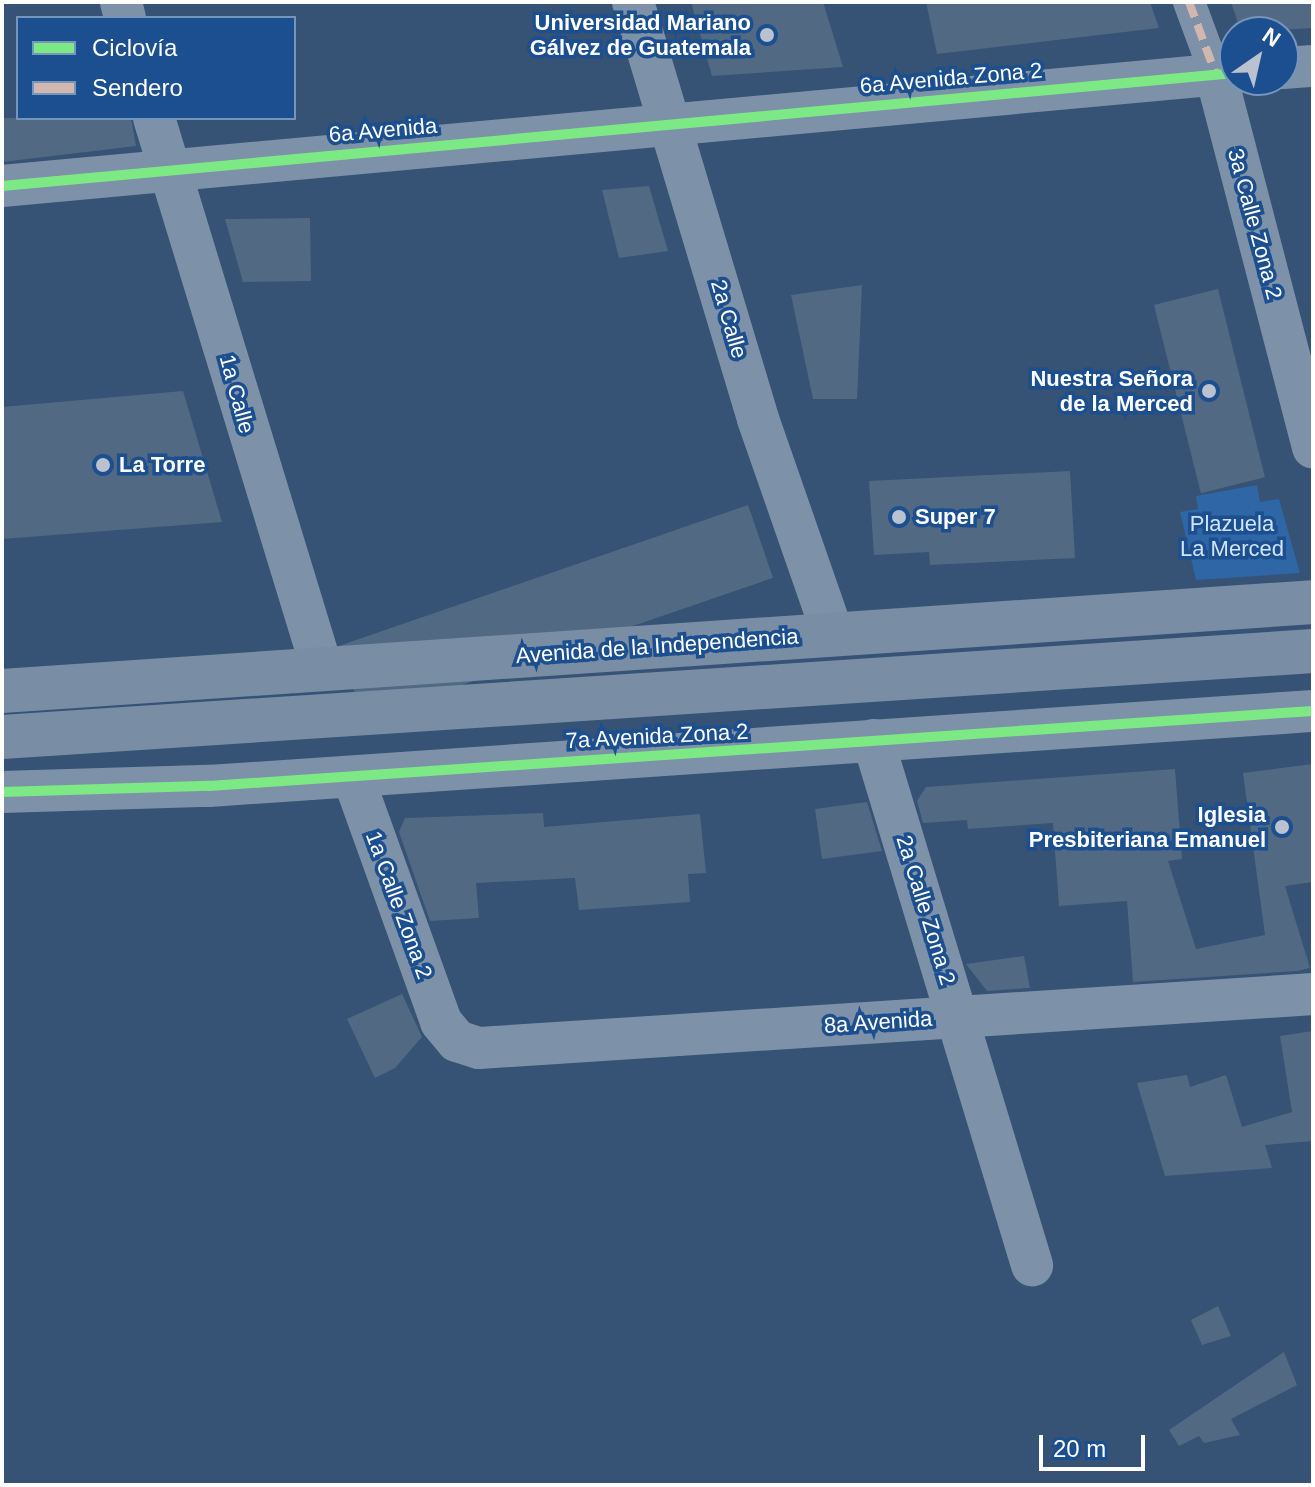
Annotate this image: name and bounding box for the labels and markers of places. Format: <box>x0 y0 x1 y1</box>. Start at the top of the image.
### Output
place label: Universidad Mariano Gálvez de Guatemala <box>530 9 751 60</box>
marker: Universidad Mariano Gálvez de Guatemala <box>758 26 776 44</box>
place label: Nuestra Señora de la Merced <box>1030 365 1193 416</box>
marker: Nuestra Señora de la Merced <box>1200 382 1218 400</box>
place label: La Torre <box>119 452 205 478</box>
marker: La Torre <box>94 456 112 474</box>
place label: Super 7 <box>915 504 996 530</box>
marker: Super 7 <box>890 508 908 526</box>
place label: Iglesia Presbiteriana Emanuel <box>1029 801 1266 852</box>
marker: Iglesia Presbiteriana Emanuel <box>1273 818 1291 836</box>

